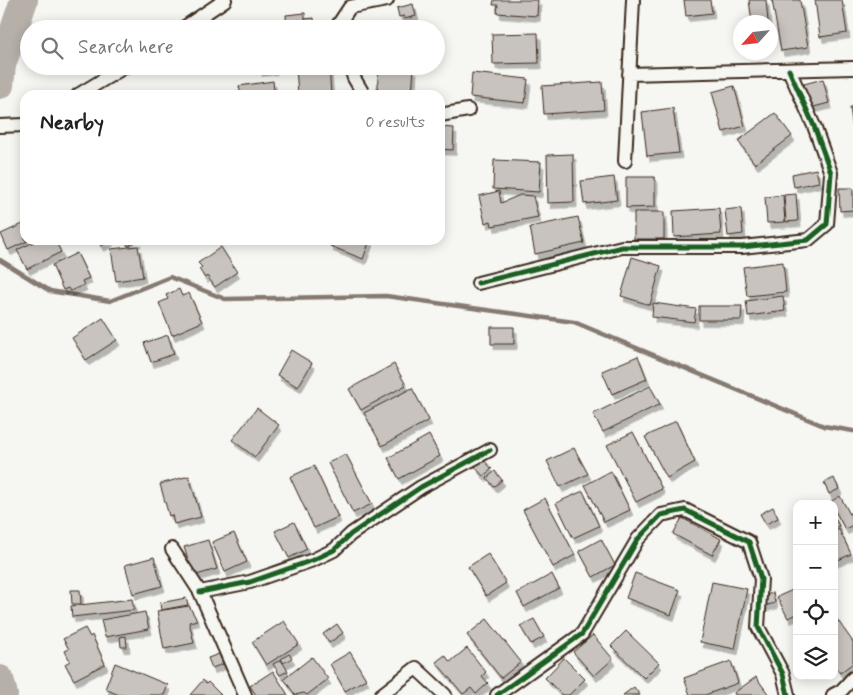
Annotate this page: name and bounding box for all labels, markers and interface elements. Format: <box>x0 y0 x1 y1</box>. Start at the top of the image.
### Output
north arrow <box>733 15 778 60</box>
search box <box>20 20 445 75</box>
icon: search <box>38 34 66 62</box>
text: Search here <box>78 35 174 60</box>
text: Nearby <box>40 109 104 137</box>
text: 0 results <box>365 112 425 133</box>
map controls <box>793 500 838 680</box>
button: + <box>793 500 838 545</box>
button: − <box>793 545 838 590</box>
button: locate <box>793 590 838 635</box>
button: layers <box>793 635 838 680</box>

